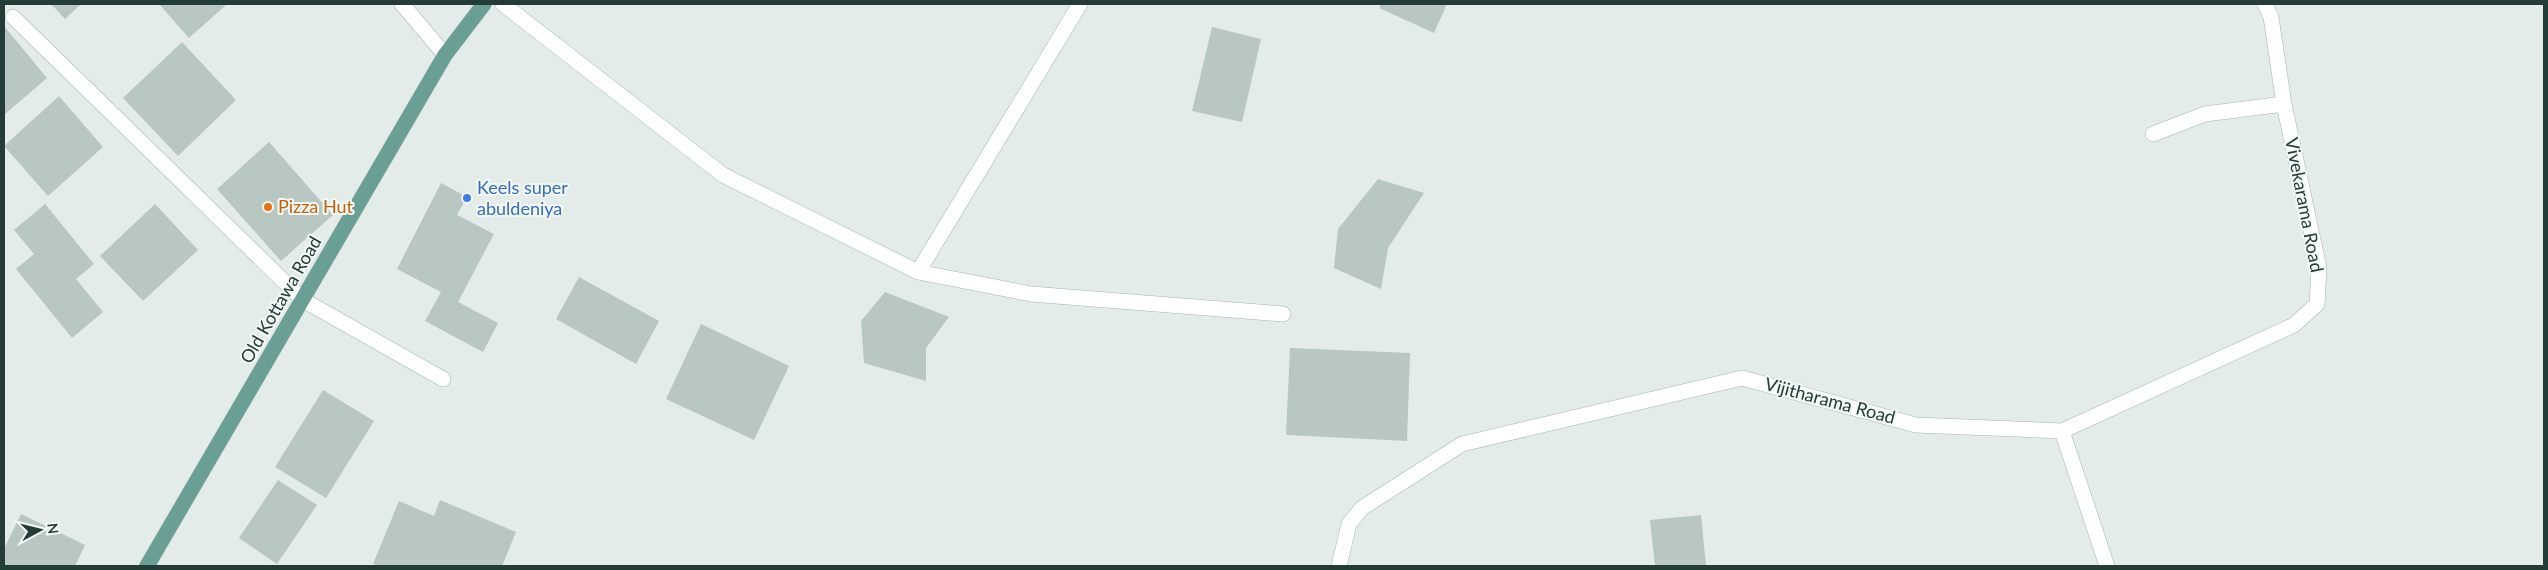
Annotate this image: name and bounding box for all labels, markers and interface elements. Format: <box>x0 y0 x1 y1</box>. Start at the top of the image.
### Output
street label: Vivekarama Road <box>2281 136 2329 274</box>
place label: Keels super abuldeniya <box>477 176 568 219</box>
marker: Keels super abuldeniya <box>461 192 473 204</box>
place label: Pizza Hut <box>278 195 354 217</box>
marker: Pizza Hut <box>262 201 274 213</box>
street label: Old Kottawa Road <box>235 232 325 367</box>
street label: Vijitharama Road <box>1763 372 1898 428</box>
north arrow <box>15 505 65 555</box>
text: N <box>44 522 62 535</box>

